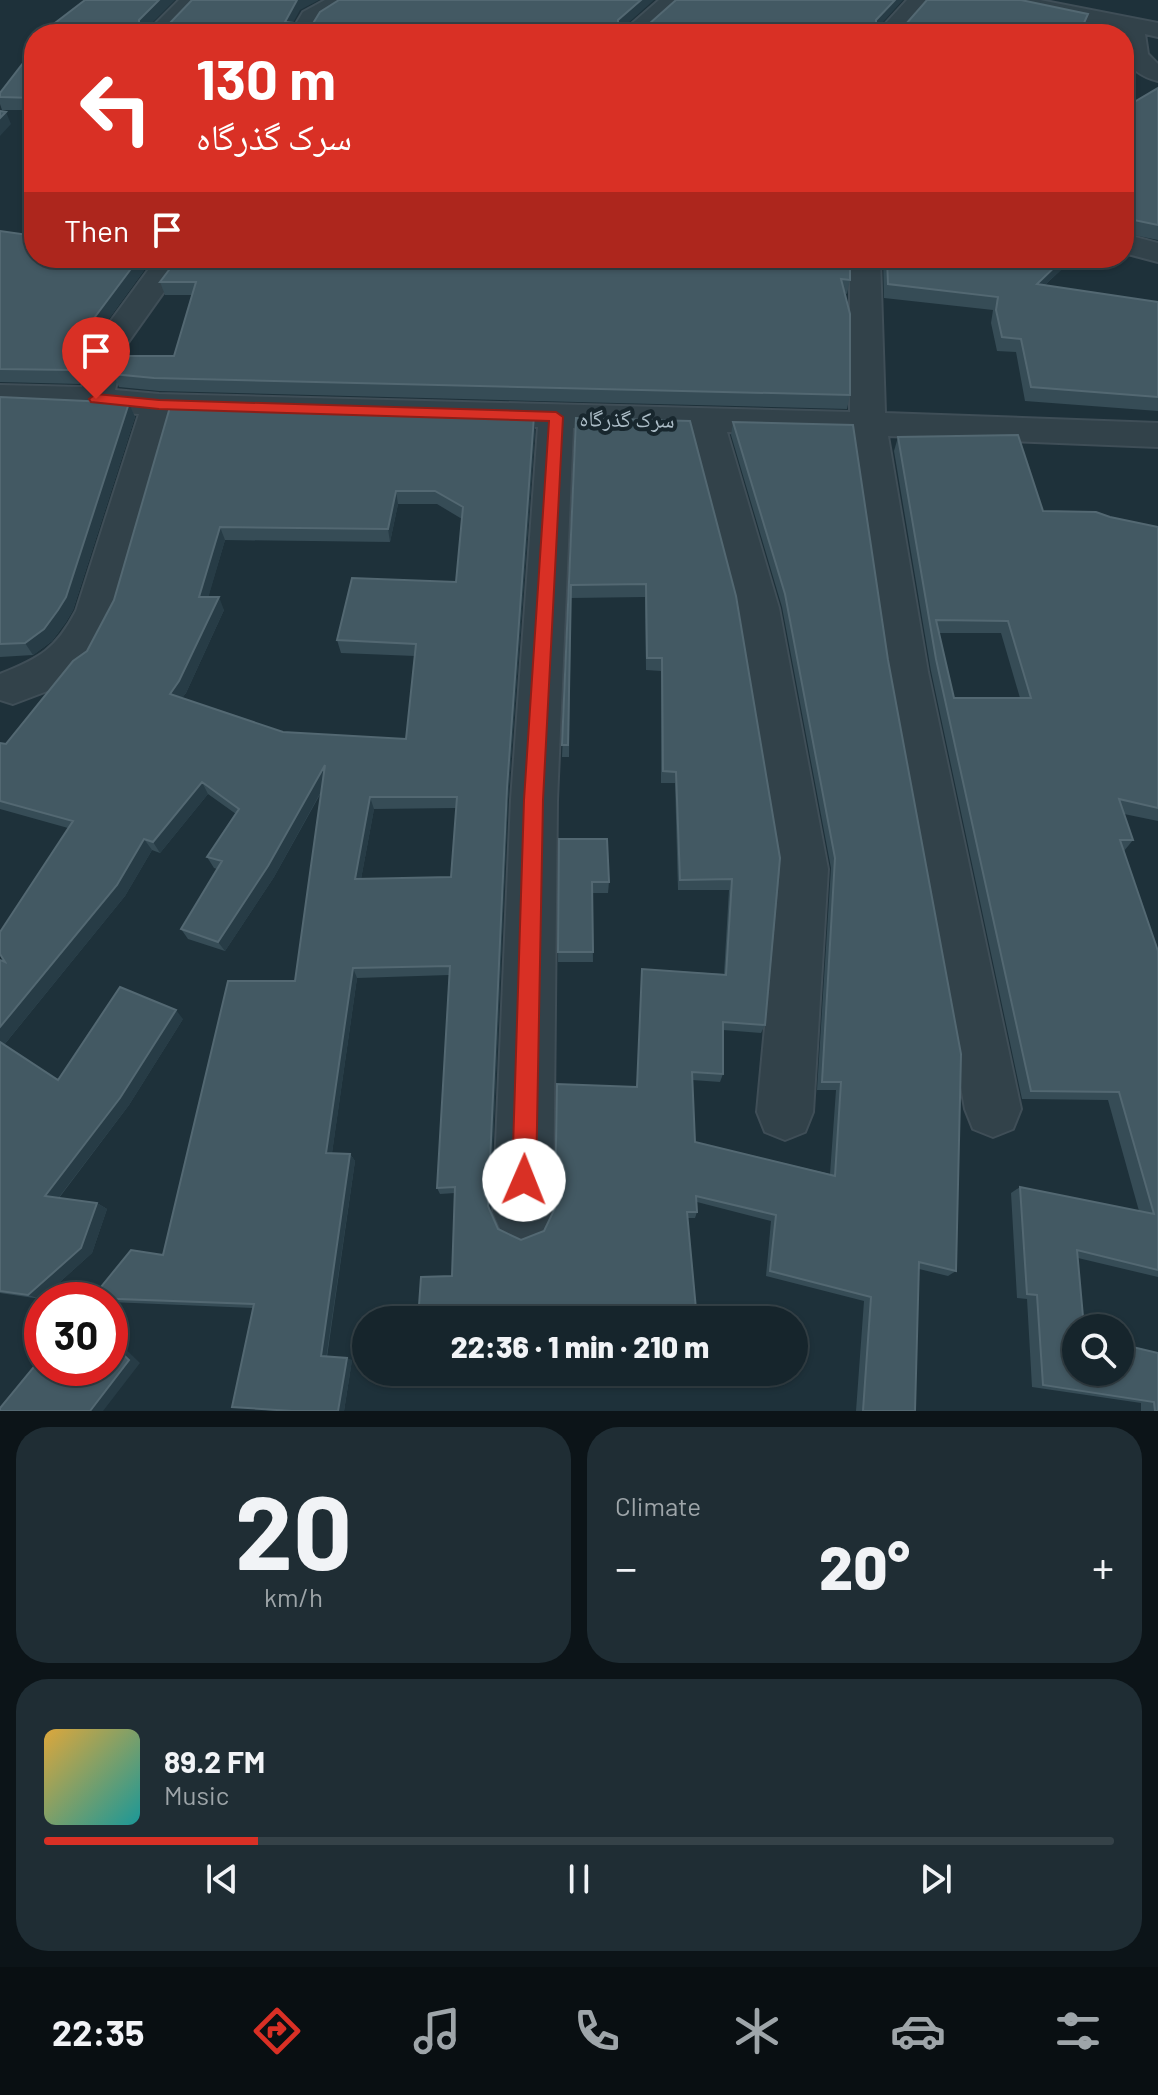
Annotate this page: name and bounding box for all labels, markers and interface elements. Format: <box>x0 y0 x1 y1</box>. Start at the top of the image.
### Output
text: 130 m <box>196 44 336 111</box>
icon: left <box>64 56 168 160</box>
text: سرک گذرگاه <box>196 114 352 157</box>
icon: arrive <box>145 208 189 252</box>
text: Then <box>64 212 129 248</box>
pin <box>62 317 130 399</box>
icon: arrive <box>74 329 118 373</box>
street label: سرک گذرگاه <box>579 404 675 433</box>
position arrow <box>482 1138 566 1222</box>
speed limit sign: 30 <box>24 1282 128 1386</box>
map controls <box>1062 1314 1134 1386</box>
button: search <box>1062 1314 1134 1386</box>
text: 22:36 · 1 min · 210 m <box>451 1328 709 1364</box>
text: 20 <box>235 1466 352 1591</box>
text: Climate <box>615 1490 701 1521</box>
text: 20° <box>819 1530 910 1602</box>
text: − <box>615 1540 637 1593</box>
text: + <box>1092 1540 1114 1593</box>
text: km/h <box>264 1581 323 1612</box>
text: 89.2 FM <box>164 1743 265 1779</box>
text: Music <box>164 1779 229 1810</box>
icon: previous <box>200 1857 244 1901</box>
icon: pause <box>557 1857 601 1901</box>
icon: next <box>914 1857 958 1901</box>
icon: directions <box>249 2003 305 2059</box>
icon: music <box>409 2003 465 2059</box>
icon: phone <box>569 2003 625 2059</box>
icon: climate <box>729 2003 785 2059</box>
icon: car <box>890 2003 946 2059</box>
icon: filters <box>1050 2003 1106 2059</box>
text: 22:35 <box>52 2010 144 2053</box>

